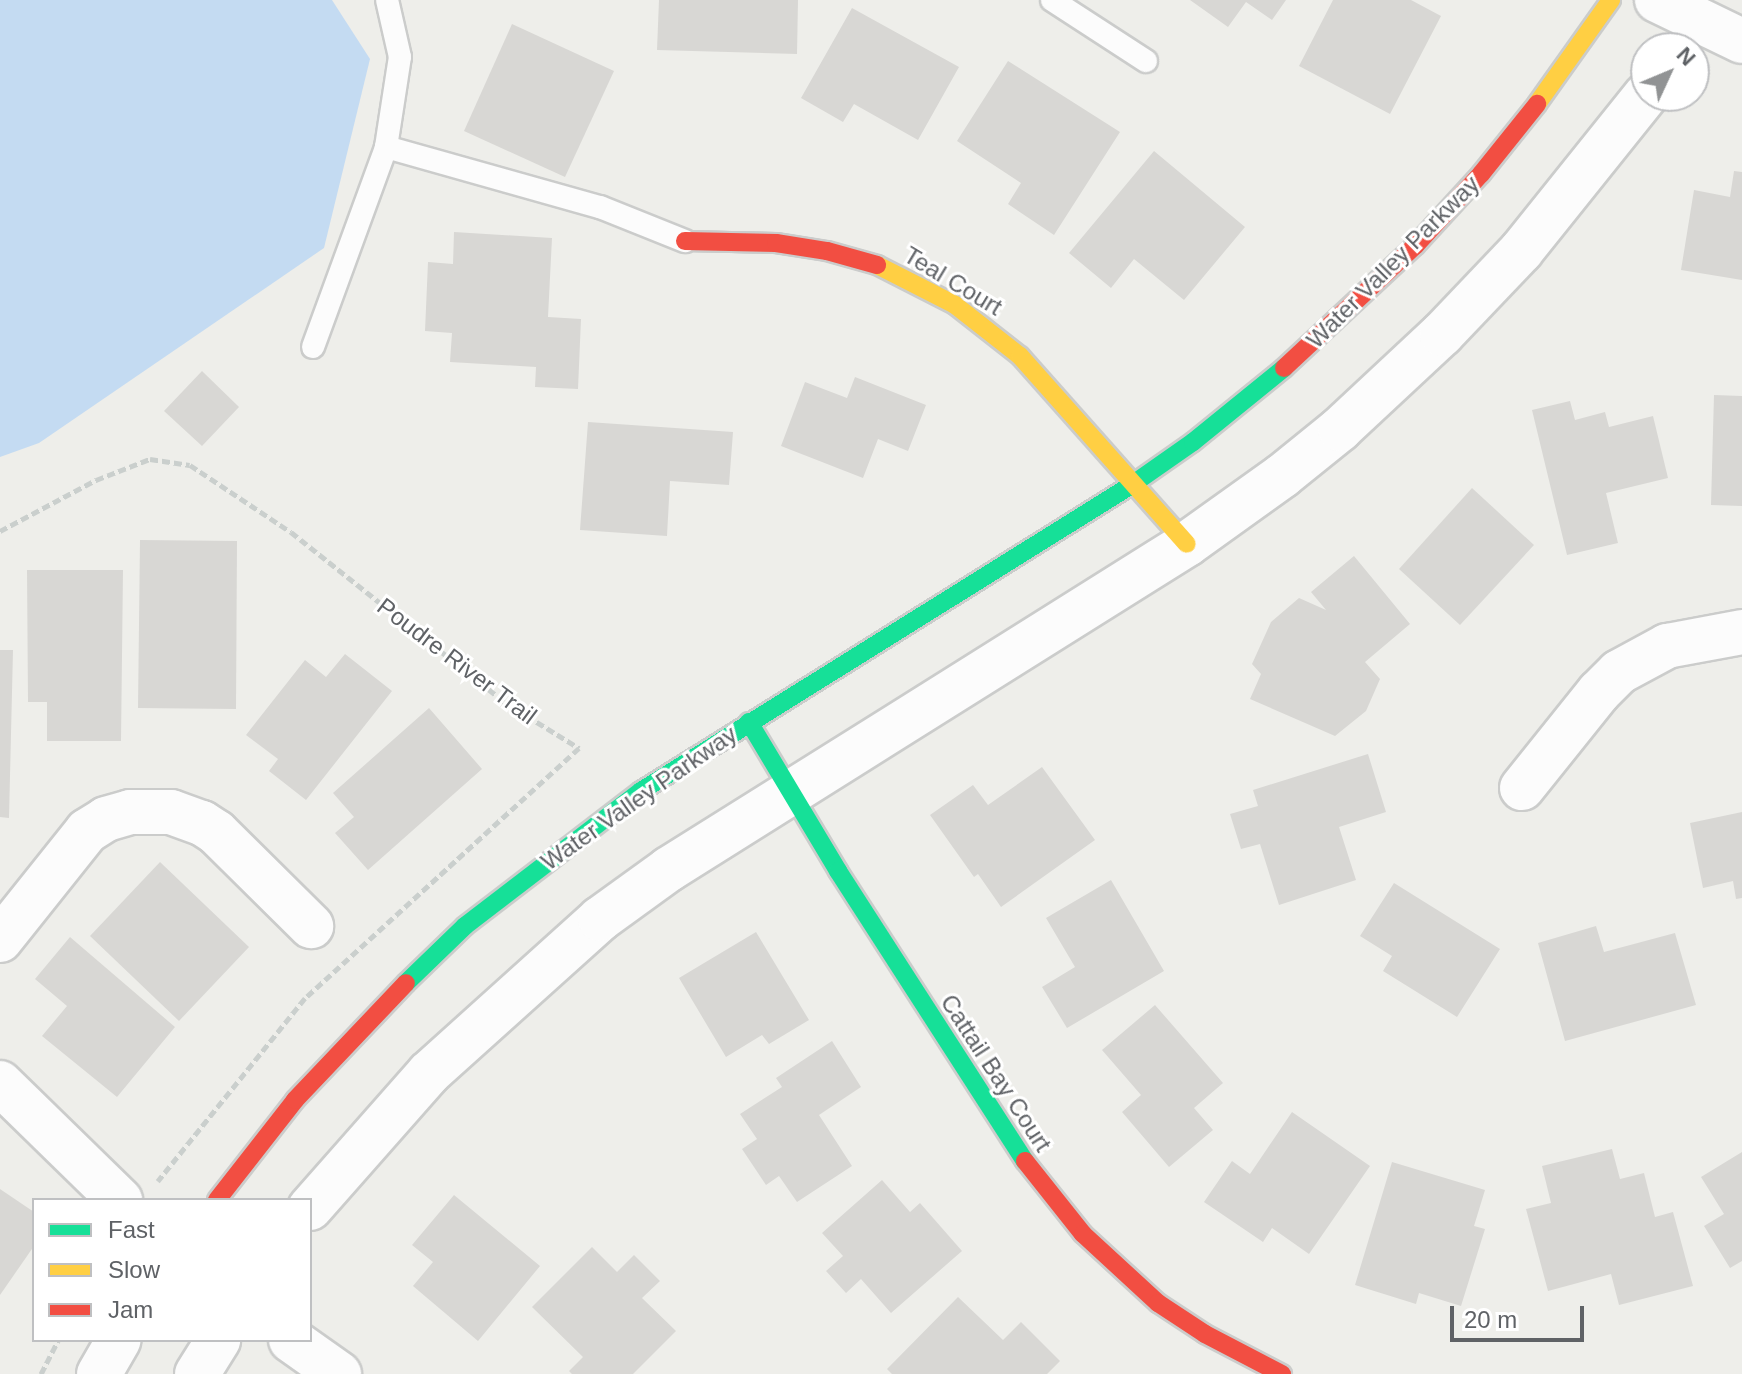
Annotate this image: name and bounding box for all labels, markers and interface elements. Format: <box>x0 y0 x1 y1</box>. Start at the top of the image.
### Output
north arrow <box>1630 32 1710 112</box>
text: N <box>1672 42 1701 71</box>
street label: Water Valley Parkway <box>1301 170 1485 354</box>
street label: Teal Court <box>899 240 1007 322</box>
street label: Poudre River Trail <box>371 592 543 730</box>
street label: Water Valley Parkway <box>536 720 742 876</box>
street label: Cattail Bay Court <box>935 989 1057 1157</box>
legend <box>32 1198 312 1342</box>
text: Fast <box>108 1216 155 1243</box>
text: Slow <box>108 1256 160 1283</box>
scale bar <box>1454 1290 1588 1340</box>
text: Jam <box>108 1296 153 1323</box>
text: 20 m <box>1464 1306 1517 1333</box>

